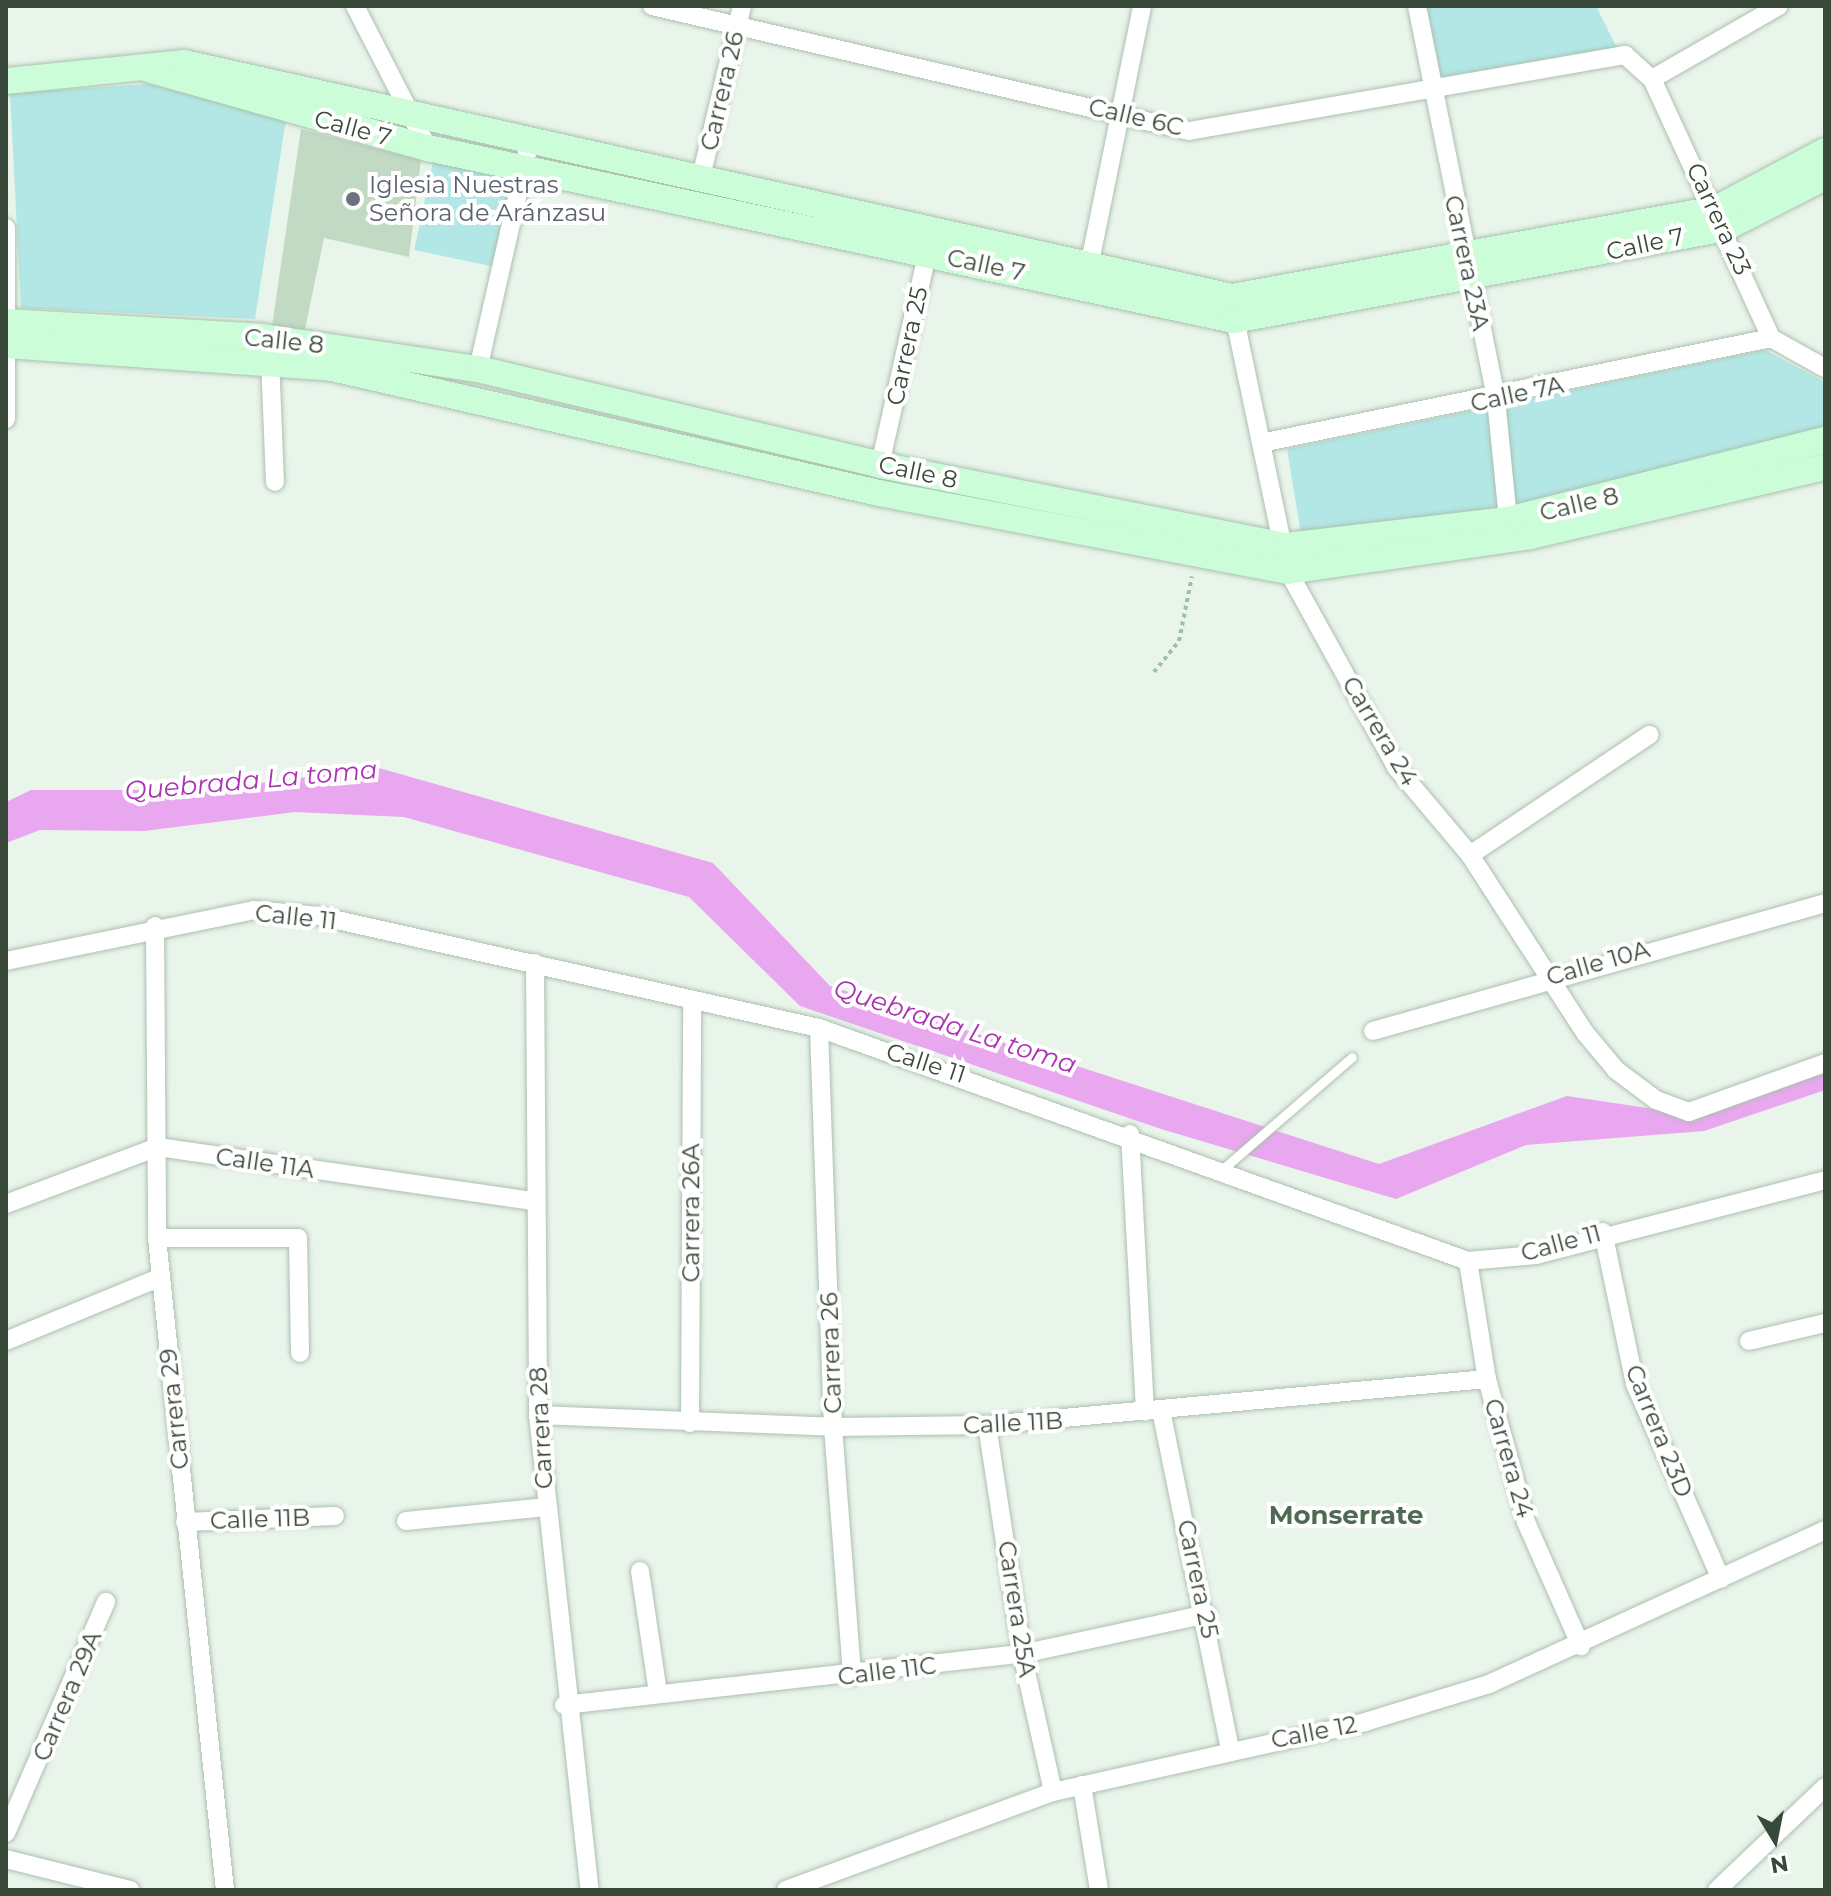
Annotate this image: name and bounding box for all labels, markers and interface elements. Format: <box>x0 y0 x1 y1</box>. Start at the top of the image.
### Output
street label: Carrera 26 <box>694 29 750 153</box>
street label: Calle 6C <box>1086 92 1186 142</box>
street label: Calle 7 <box>311 104 395 152</box>
street label: Carrera 23 <box>1680 158 1758 280</box>
place label: Iglesia Nuestras Señora de Aránzasu <box>369 171 606 227</box>
marker: Iglesia Nuestras Señora de Aránzasu <box>344 190 362 208</box>
street label: Carrera 23A <box>1439 193 1495 333</box>
street label: Calle 7 <box>1603 222 1687 266</box>
street label: Calle 7 <box>944 243 1028 287</box>
street label: Carrera 25 <box>880 284 934 408</box>
street label: Calle 8 <box>243 322 325 360</box>
street label: Calle 7A <box>1468 370 1566 418</box>
street label: Calle 8 <box>876 450 960 494</box>
street label: Calle 8 <box>1537 481 1621 527</box>
street label: Carrera 24 <box>1336 671 1424 791</box>
water label: Quebrada La toma <box>123 754 379 808</box>
street label: Calle 11 <box>254 898 338 936</box>
street label: Calle 10A <box>1543 935 1653 991</box>
water label: Quebrada La toma <box>830 973 1080 1081</box>
street label: Calle 11 <box>883 1037 969 1089</box>
street label: Calle 11A <box>214 1142 316 1184</box>
street label: Carrera 26A <box>677 1144 705 1282</box>
street label: Calle 11 <box>1518 1218 1604 1268</box>
street label: Carrera 26 <box>814 1292 848 1414</box>
street label: Carrera 29 <box>153 1347 195 1471</box>
street label: Carrera 23D <box>1619 1361 1699 1501</box>
street label: Carrera 28 <box>523 1366 559 1490</box>
street label: Carrera 24 <box>1478 1395 1540 1521</box>
street label: Calle 11B <box>962 1406 1064 1440</box>
district label: Monserrate <box>1269 1500 1423 1532</box>
street label: Calle 11B <box>209 1503 311 1535</box>
street label: Carrera 25 <box>1171 1517 1225 1641</box>
street label: Carrera 25A <box>992 1539 1042 1679</box>
street label: Carrera 29A <box>27 1627 107 1765</box>
street label: Calle 11C <box>836 1651 938 1691</box>
street label: Calle 12 <box>1269 1710 1359 1754</box>
north arrow <box>1735 1800 1815 1880</box>
text: N <box>1768 1849 1790 1879</box>

